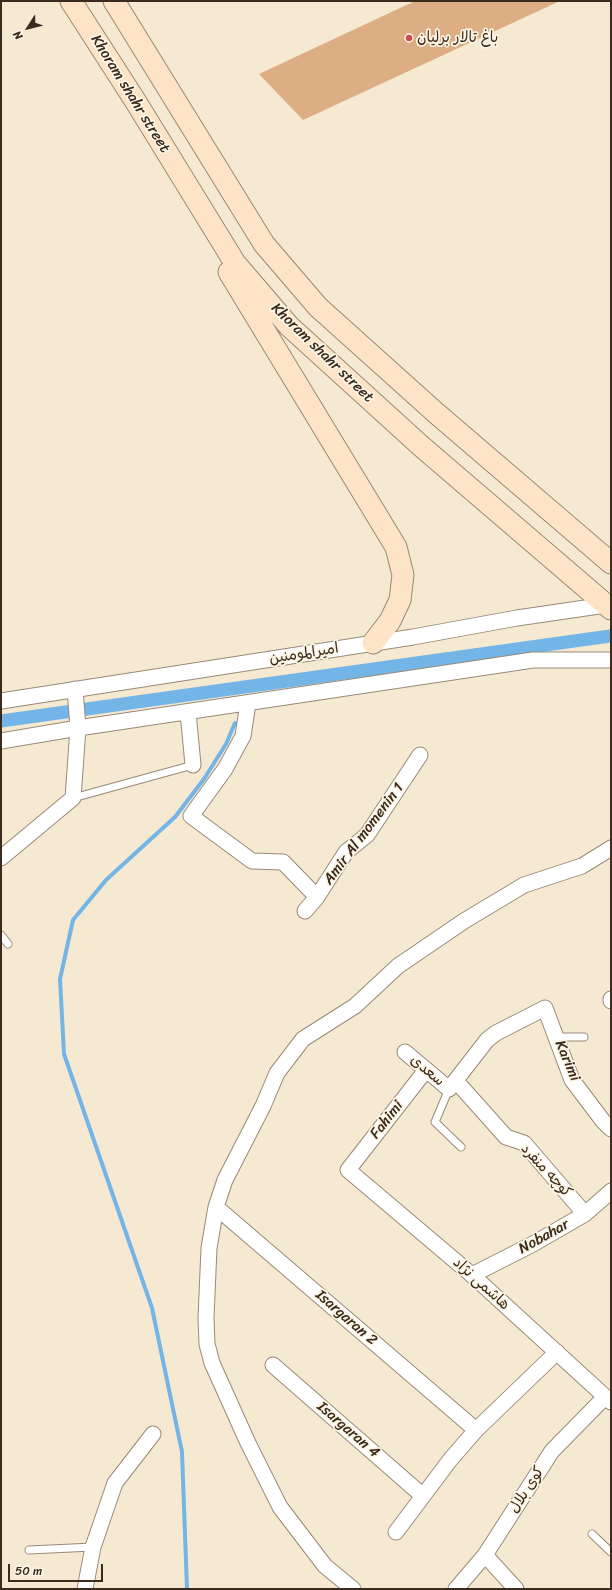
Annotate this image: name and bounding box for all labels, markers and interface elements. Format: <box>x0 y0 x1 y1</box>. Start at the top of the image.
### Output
north arrow <box>8 8 48 48</box>
text: N <box>8 27 28 44</box>
place label: باغ تالار برلیان <box>417 29 498 47</box>
street label: Khoram shahr street <box>86 32 174 156</box>
marker: باغ تالار برلیان <box>404 33 414 43</box>
street label: Khoram shahr street <box>267 299 377 407</box>
street label: امیرالمومنین <box>268 640 340 668</box>
street label: Amir Al momenin 1 <box>320 780 408 888</box>
street label: Karimi <box>550 1038 584 1084</box>
street label: سعدی <box>406 1052 448 1090</box>
street label: Fahimi <box>367 1097 407 1143</box>
street label: کوچه منفرد <box>517 1140 575 1202</box>
street label: Nobahar <box>515 1216 573 1258</box>
street label: هاشمی نژاد <box>449 1254 513 1314</box>
street label: Isargaran 2 <box>311 1286 381 1350</box>
street label: Isargaran 4 <box>313 1398 383 1462</box>
street label: کوی بلال <box>505 1463 549 1517</box>
scale bar <box>10 1556 105 1582</box>
text: 50 m <box>15 1560 42 1582</box>

